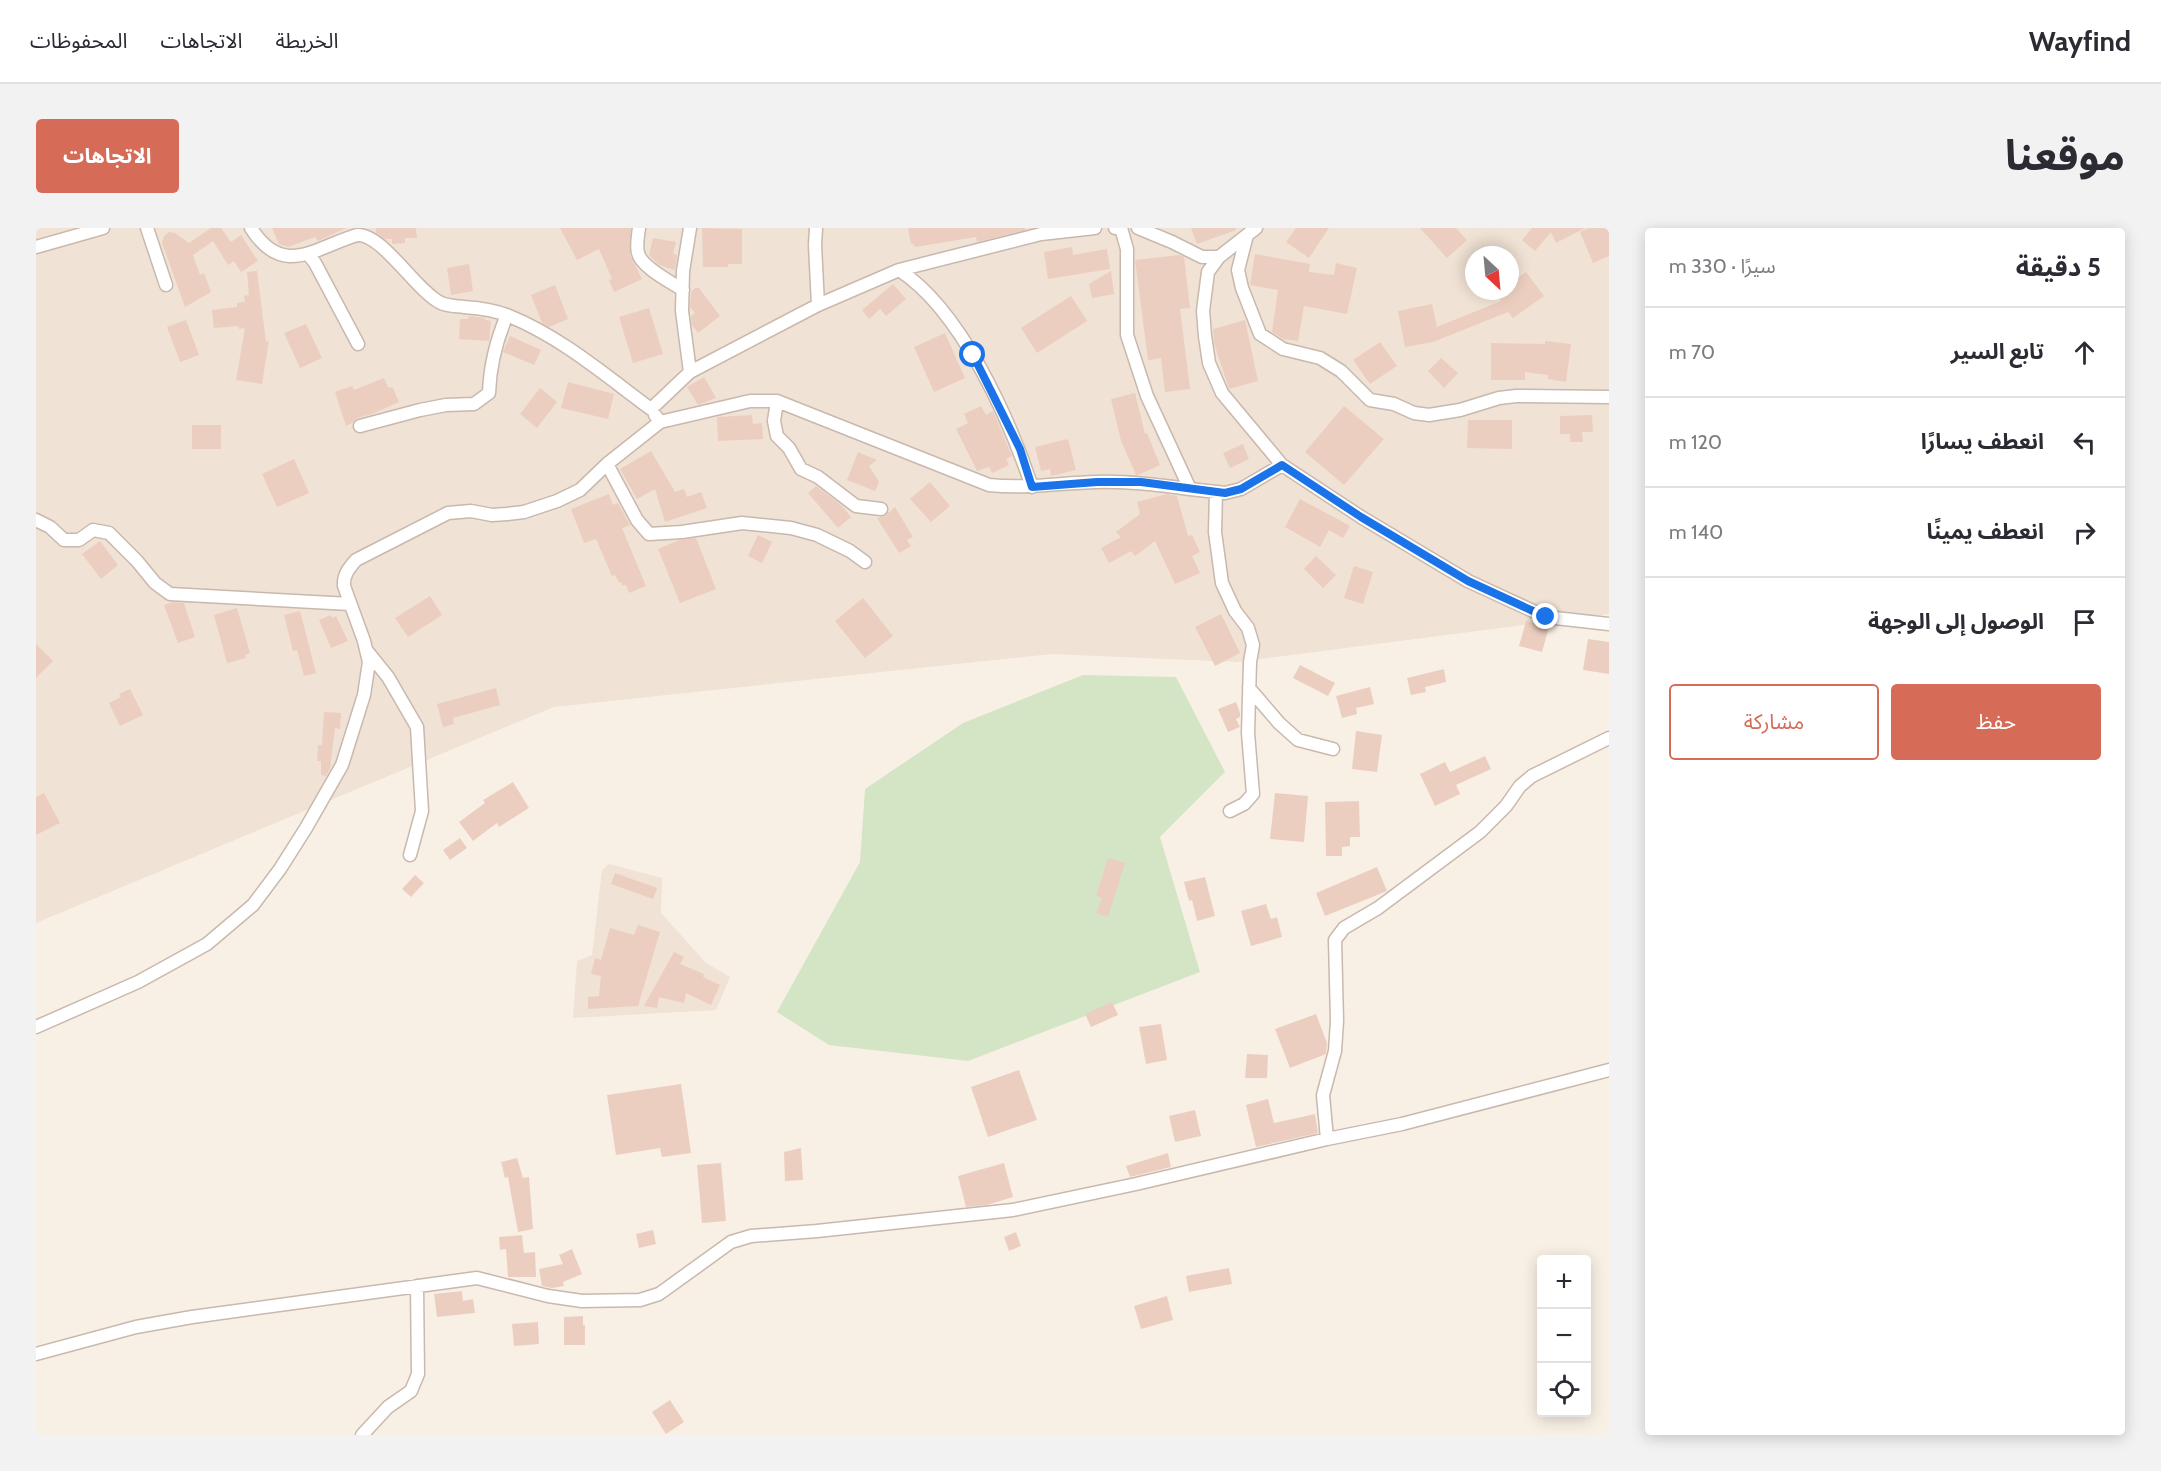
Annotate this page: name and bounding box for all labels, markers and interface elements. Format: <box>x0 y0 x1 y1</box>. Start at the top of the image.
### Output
text: Wayfind <box>2029 24 2131 58</box>
text: المحفوظات <box>30 28 127 53</box>
text: الاتجاهات <box>160 28 242 53</box>
text: الخريطة <box>275 28 338 53</box>
button: الاتجاهات <box>36 119 179 193</box>
text: موقعنا <box>2005 129 2125 181</box>
north arrow <box>1465 246 1519 300</box>
text: 5 دقيقة <box>2016 251 2101 283</box>
text: سيرًا · 330 m <box>1669 254 1776 278</box>
icon: ahead <box>2068 336 2101 369</box>
text: تابع السير <box>1951 338 2044 365</box>
text: 70 m <box>1669 340 1715 364</box>
route start <box>959 341 985 367</box>
icon: left <box>2068 426 2101 459</box>
text: انعطف يسارًا <box>1921 428 2044 455</box>
text: 120 m <box>1669 430 1722 454</box>
icon: right <box>2068 516 2101 549</box>
text: انعطف يمينًا <box>1927 518 2044 545</box>
text: 140 m <box>1669 520 1723 544</box>
route end <box>1532 603 1558 629</box>
icon: arrive <box>2068 606 2101 639</box>
text: الوصول إلى الوجهة <box>1868 608 2044 635</box>
button: مشاركة <box>1669 684 1879 760</box>
button: حفظ <box>1891 684 2101 760</box>
map controls <box>1537 1255 1591 1417</box>
button: + <box>1537 1255 1591 1309</box>
button: − <box>1537 1309 1591 1363</box>
button: locate <box>1537 1363 1591 1417</box>

